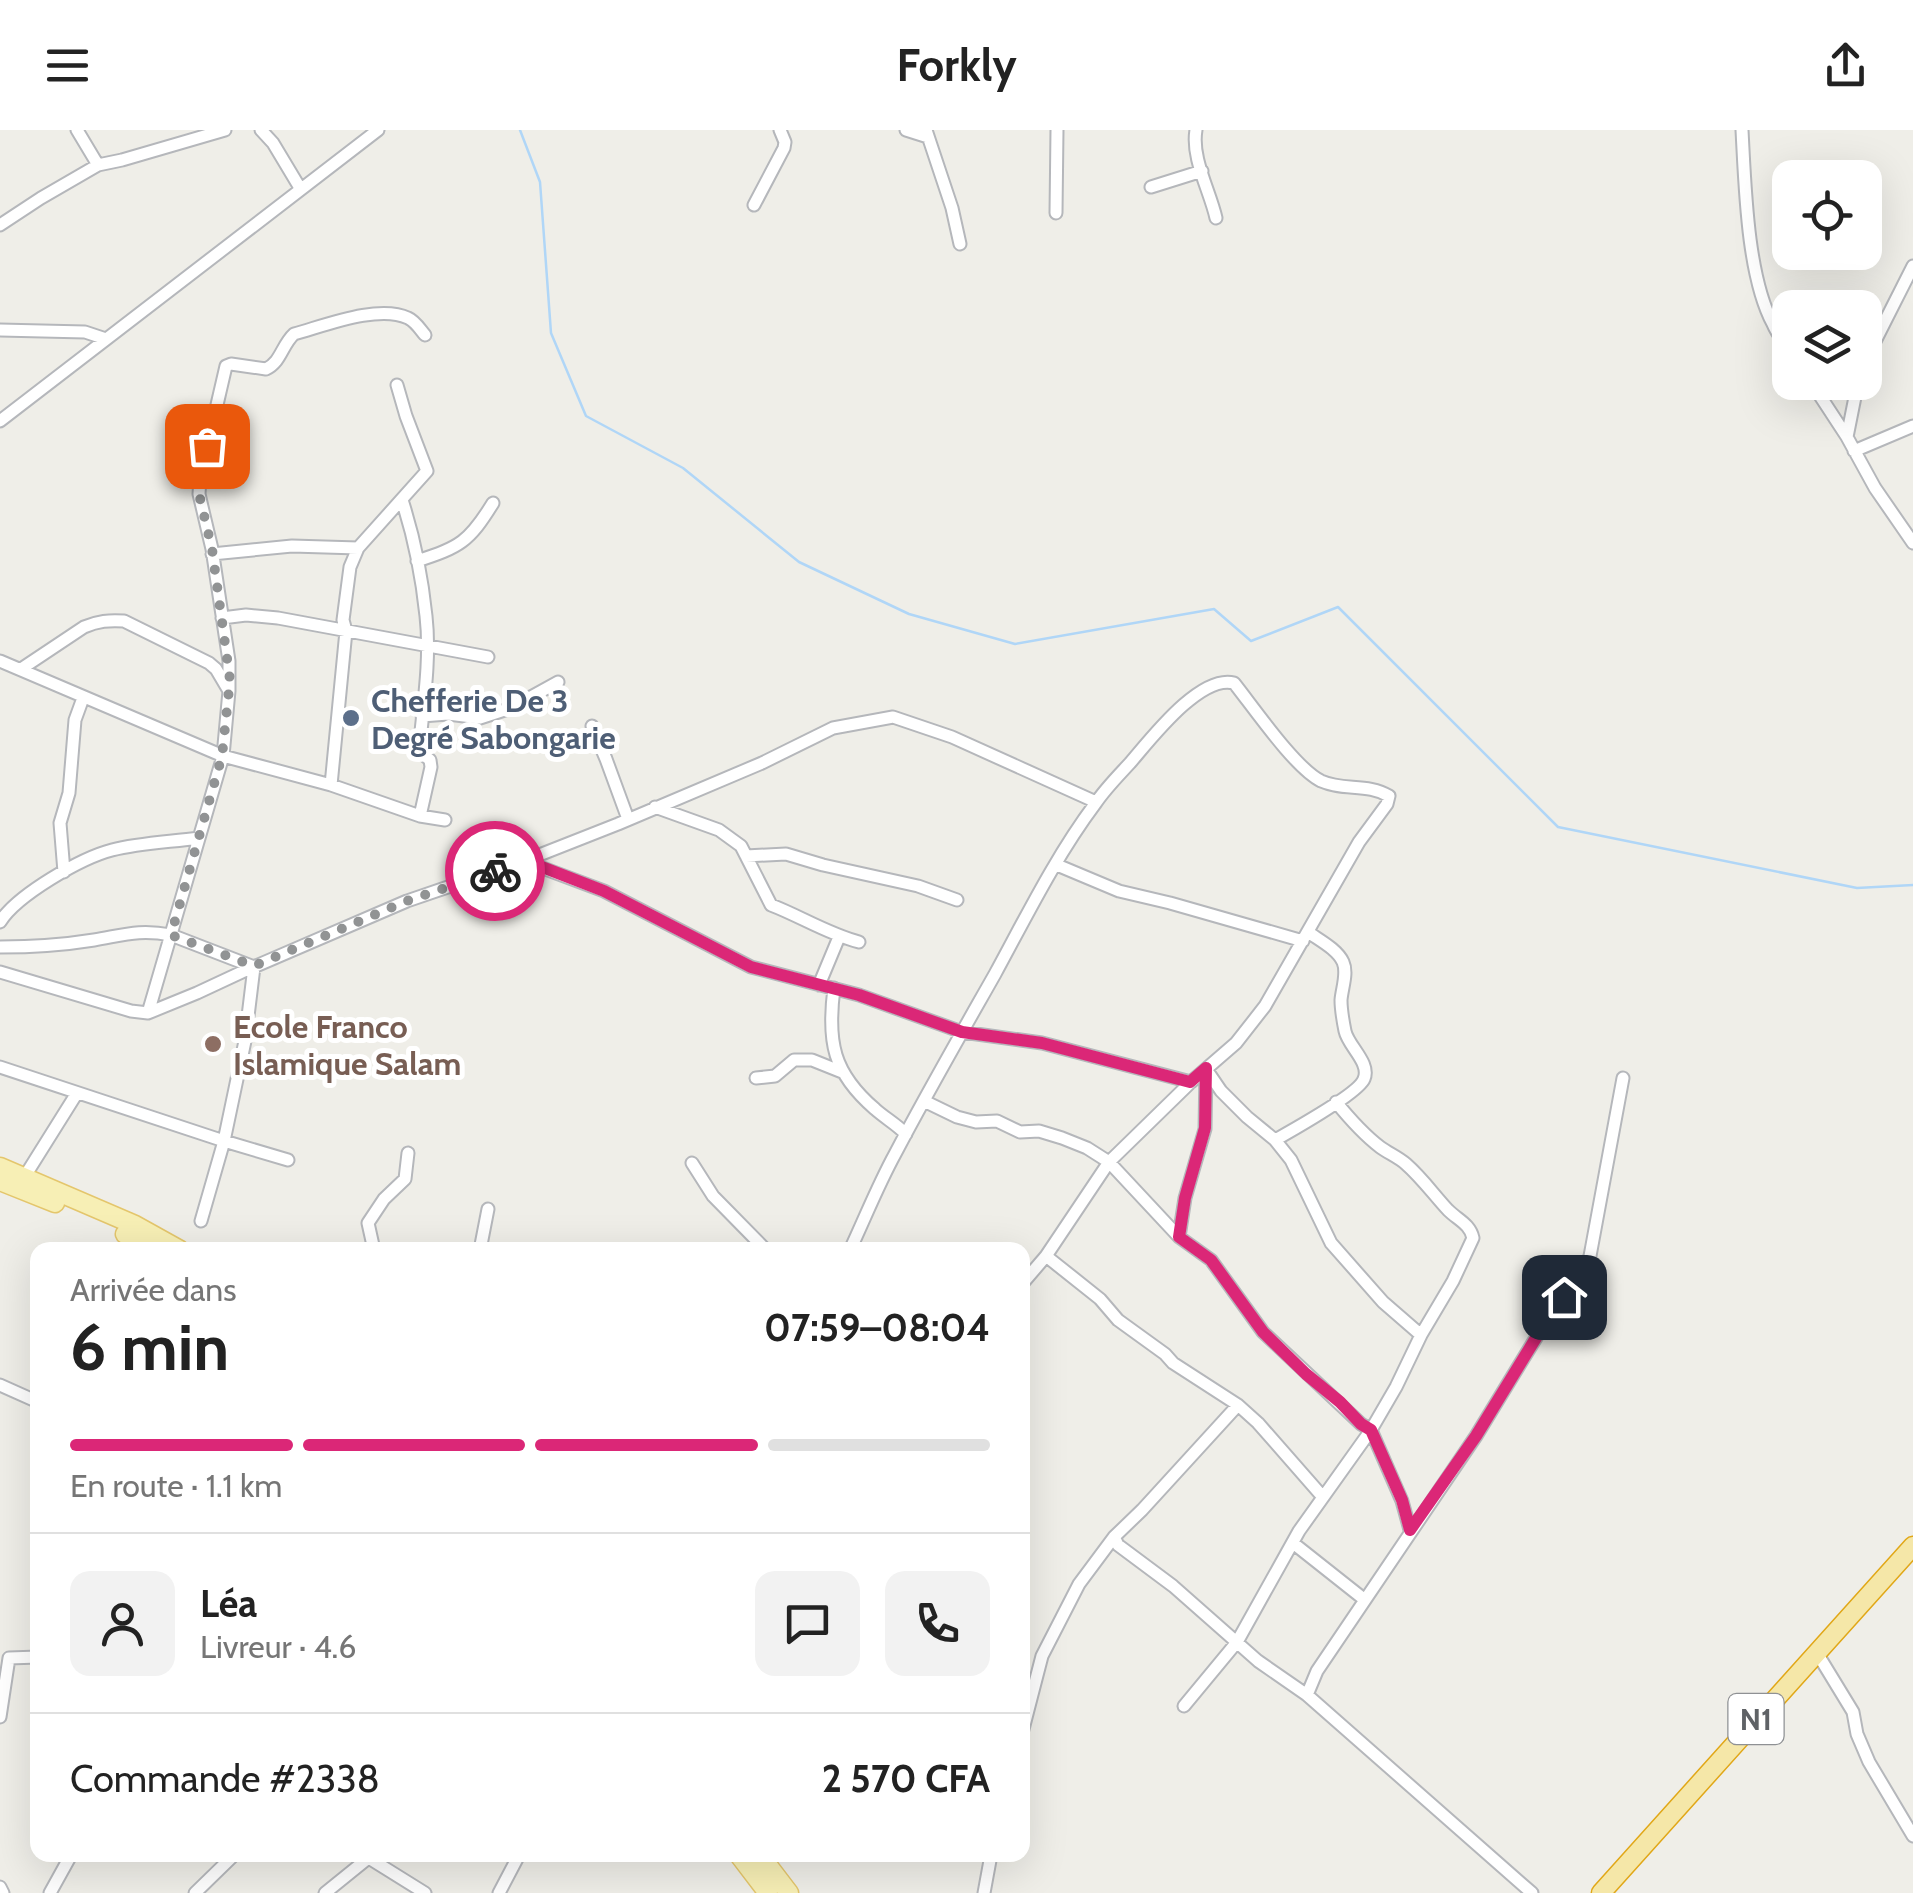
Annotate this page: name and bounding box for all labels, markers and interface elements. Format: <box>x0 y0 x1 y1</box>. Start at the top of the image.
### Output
icon: menu <box>40 38 95 93</box>
text: Forkly <box>896 38 1017 92</box>
icon: share <box>1818 38 1873 93</box>
map controls <box>1772 160 1882 400</box>
button: locate <box>1772 160 1882 270</box>
button: layers <box>1772 290 1882 400</box>
pin <box>165 404 250 489</box>
icon: bag <box>180 419 235 474</box>
place label: Chefferie De 3 Degré Sabongarie <box>371 681 616 757</box>
marker: Chefferie De 3 Degré Sabongarie <box>340 707 362 729</box>
courier <box>445 821 545 921</box>
icon: bike <box>468 844 523 899</box>
place label: Ecole Franco Islamique Salam <box>233 1007 461 1083</box>
marker: Ecole Franco Islamique Salam <box>202 1033 224 1055</box>
pin <box>1522 1255 1607 1340</box>
text: Arrivée dans <box>70 1270 236 1309</box>
icon: home <box>1537 1270 1592 1325</box>
text: 07:59–08:04 <box>764 1304 990 1351</box>
text: 6 min <box>70 1307 229 1386</box>
text: En route · 1.1 km <box>70 1466 282 1505</box>
button: person <box>70 1571 175 1676</box>
button: chat <box>755 1571 860 1676</box>
button: phone <box>885 1571 990 1676</box>
text: Léa <box>200 1580 257 1627</box>
text: Livreur · 4.6 <box>200 1627 356 1666</box>
road number: N1 <box>1728 1694 1784 1744</box>
text: Commande #2338 <box>70 1755 380 1802</box>
text: 2 570 CFA <box>822 1755 990 1802</box>

